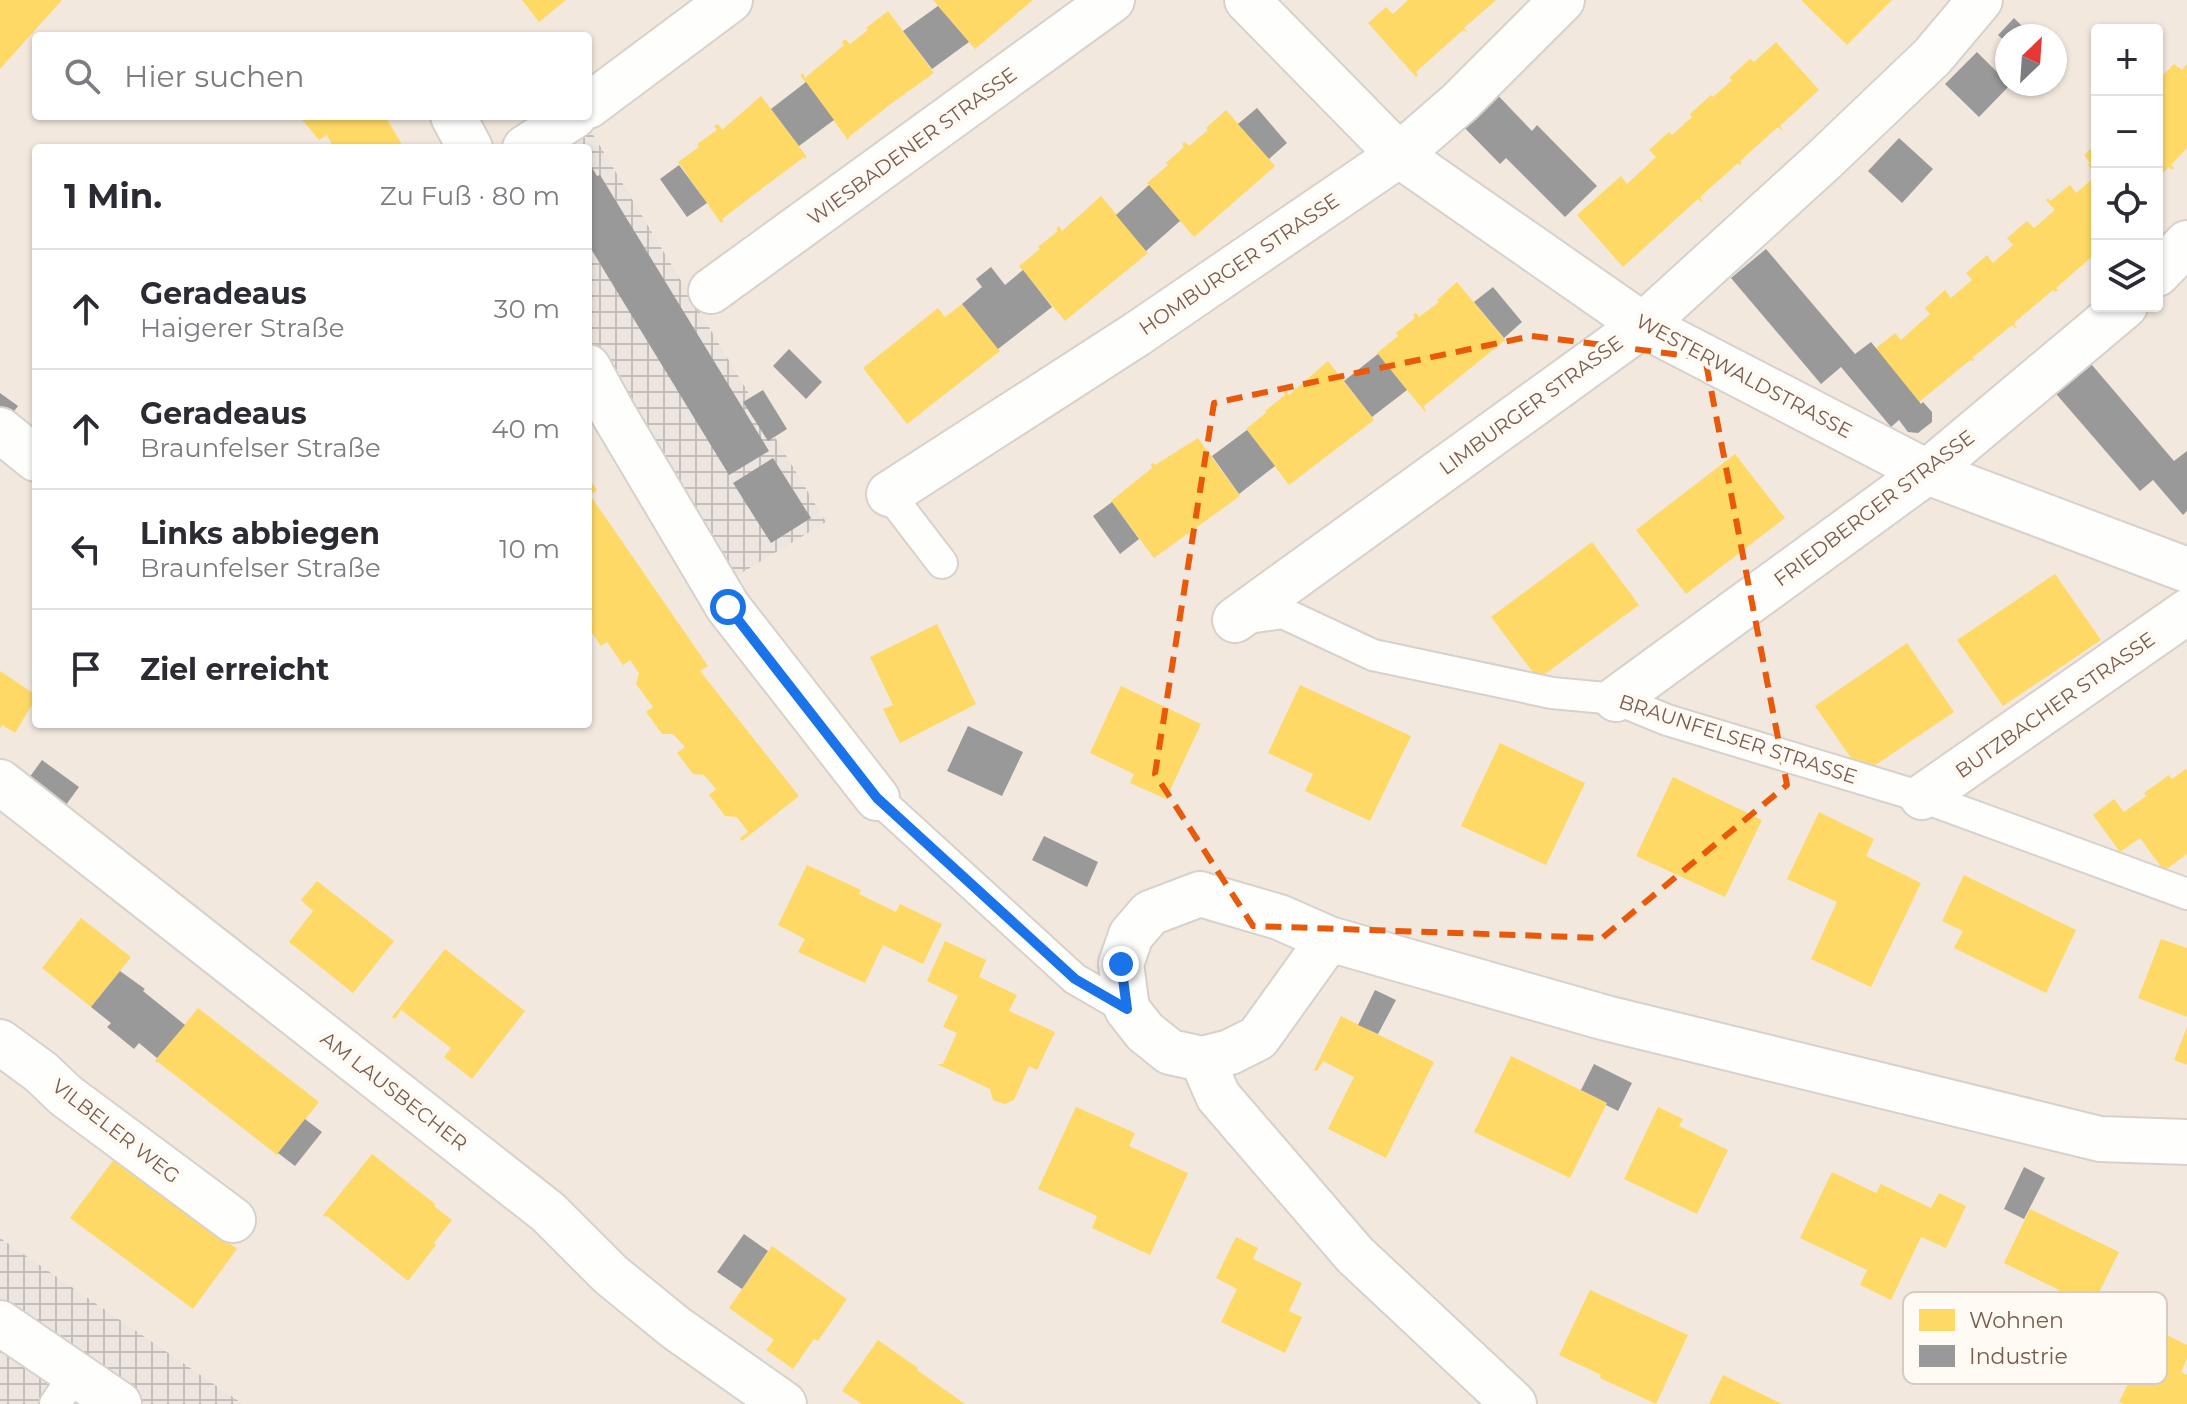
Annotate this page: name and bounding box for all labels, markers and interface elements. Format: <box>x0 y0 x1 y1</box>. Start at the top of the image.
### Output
north arrow <box>1995 24 2067 96</box>
map controls <box>2091 24 2163 312</box>
button: + <box>2091 24 2163 96</box>
search box <box>32 32 592 120</box>
icon: search <box>60 54 104 98</box>
text: Hier suchen <box>124 58 305 95</box>
street label: WIESBADENER STRASSE <box>803 62 1021 230</box>
button: − <box>2091 96 2163 168</box>
button: locate <box>2091 168 2163 240</box>
text: 1 Min. <box>64 175 162 217</box>
text: Zu Fuß · 80 m <box>380 180 560 212</box>
street label: HOMBURGER STRASSE <box>1134 188 1344 340</box>
button: layers <box>2091 240 2163 312</box>
text: Geradeaus <box>140 275 307 312</box>
icon: ahead <box>64 287 108 331</box>
text: 30 m <box>494 293 560 325</box>
street label: WESTERWALDSTRASSE <box>1632 309 1856 443</box>
text: Haigerer Straße <box>140 312 344 344</box>
street label: LIMBURGER STRASSE <box>1434 330 1628 480</box>
text: Geradeaus <box>140 395 307 432</box>
icon: ahead <box>64 407 108 451</box>
text: 40 m <box>491 413 560 445</box>
street label: FRIEDBERGER STRASSE <box>1769 425 1979 591</box>
text: Braunfelser Straße <box>140 432 381 464</box>
text: Links abbiegen <box>140 515 380 552</box>
icon: left <box>64 527 108 571</box>
text: 10 m <box>499 533 560 565</box>
text: Braunfelser Straße <box>140 552 381 584</box>
route start <box>710 589 746 625</box>
street label: BUTZBACHER STRASSE <box>1951 627 2159 783</box>
icon: arrive <box>64 647 108 691</box>
text: Ziel erreicht <box>140 651 329 688</box>
street label: BRAUNFELSER STRASSE <box>1616 689 1860 789</box>
route end <box>1103 946 1139 982</box>
street label: AM LAUSBECHER <box>316 1026 472 1156</box>
street label: VILBELER WEG <box>47 1074 185 1188</box>
legend <box>1903 1292 2167 1384</box>
text: Wohnen <box>1969 1307 2064 1334</box>
text: Industrie <box>1969 1343 2068 1370</box>

